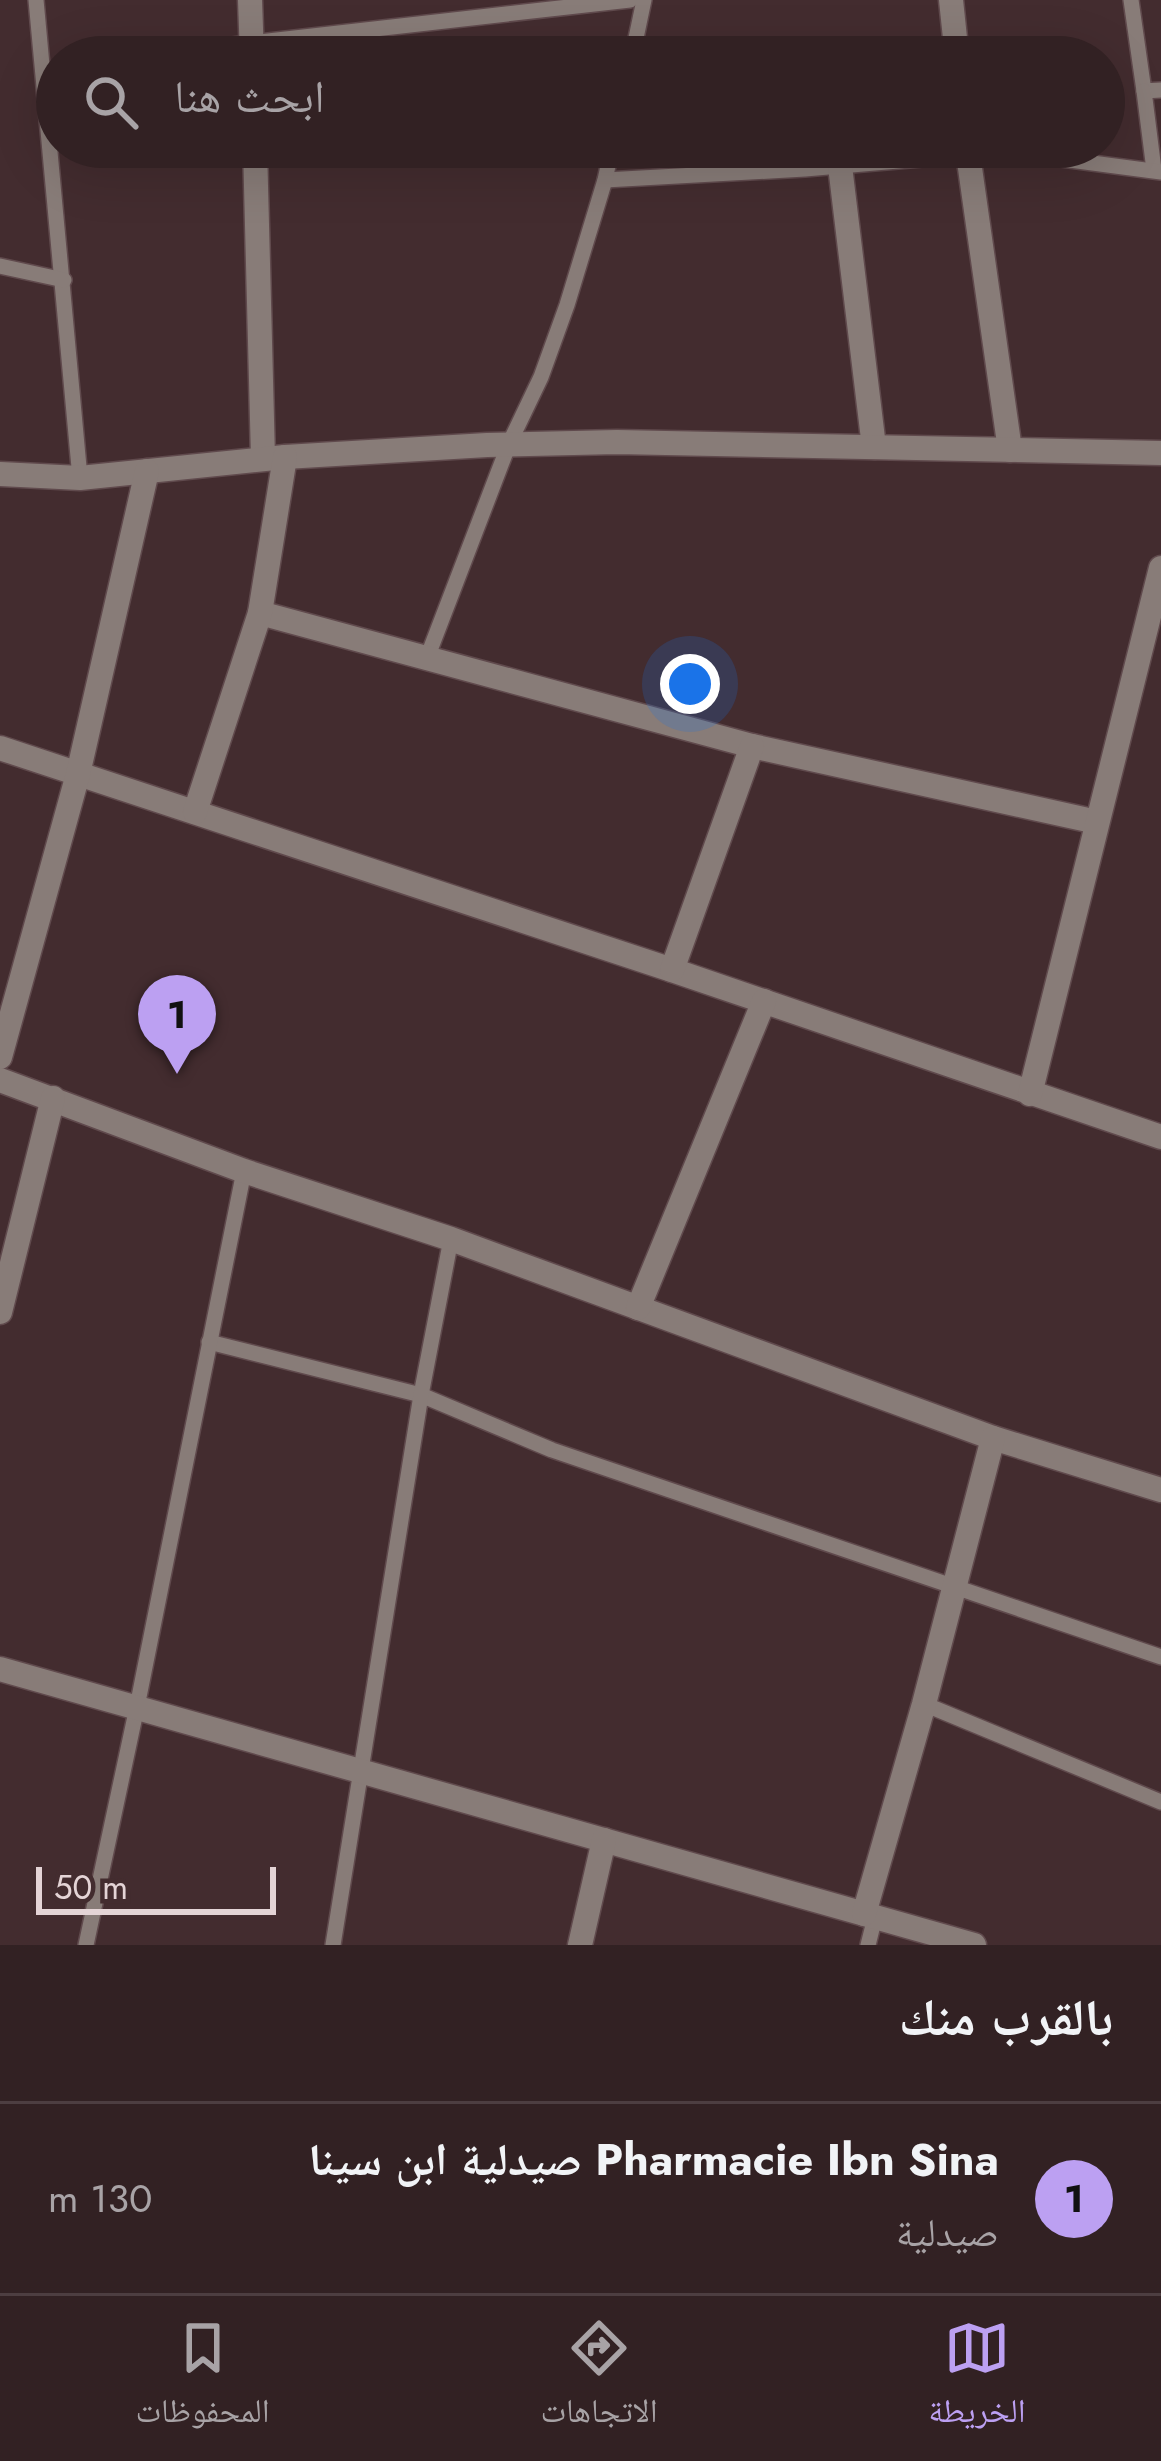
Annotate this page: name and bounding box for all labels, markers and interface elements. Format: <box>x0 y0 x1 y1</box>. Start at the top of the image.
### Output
search box <box>36 36 1125 168</box>
text: ابحث هنا <box>174 64 325 129</box>
icon: search <box>78 69 144 135</box>
your location <box>660 654 720 714</box>
pin: 1 <box>138 975 216 1074</box>
scale bar <box>36 1861 276 1914</box>
text: 50 m <box>54 1864 128 1911</box>
text: بالقرب منك <box>899 1980 1113 2054</box>
text: Pharmacie Ibn Sina صيدلية ابن سينا <box>308 2127 999 2192</box>
text: 130 m <box>48 2170 152 2227</box>
text: 1 <box>1064 2170 1084 2227</box>
text: صيدلية <box>896 2204 999 2261</box>
tab: المحفوظات <box>135 2315 270 2443</box>
tab: الاتجاهات <box>540 2315 658 2443</box>
tab: الخريطة <box>928 2315 1026 2443</box>

